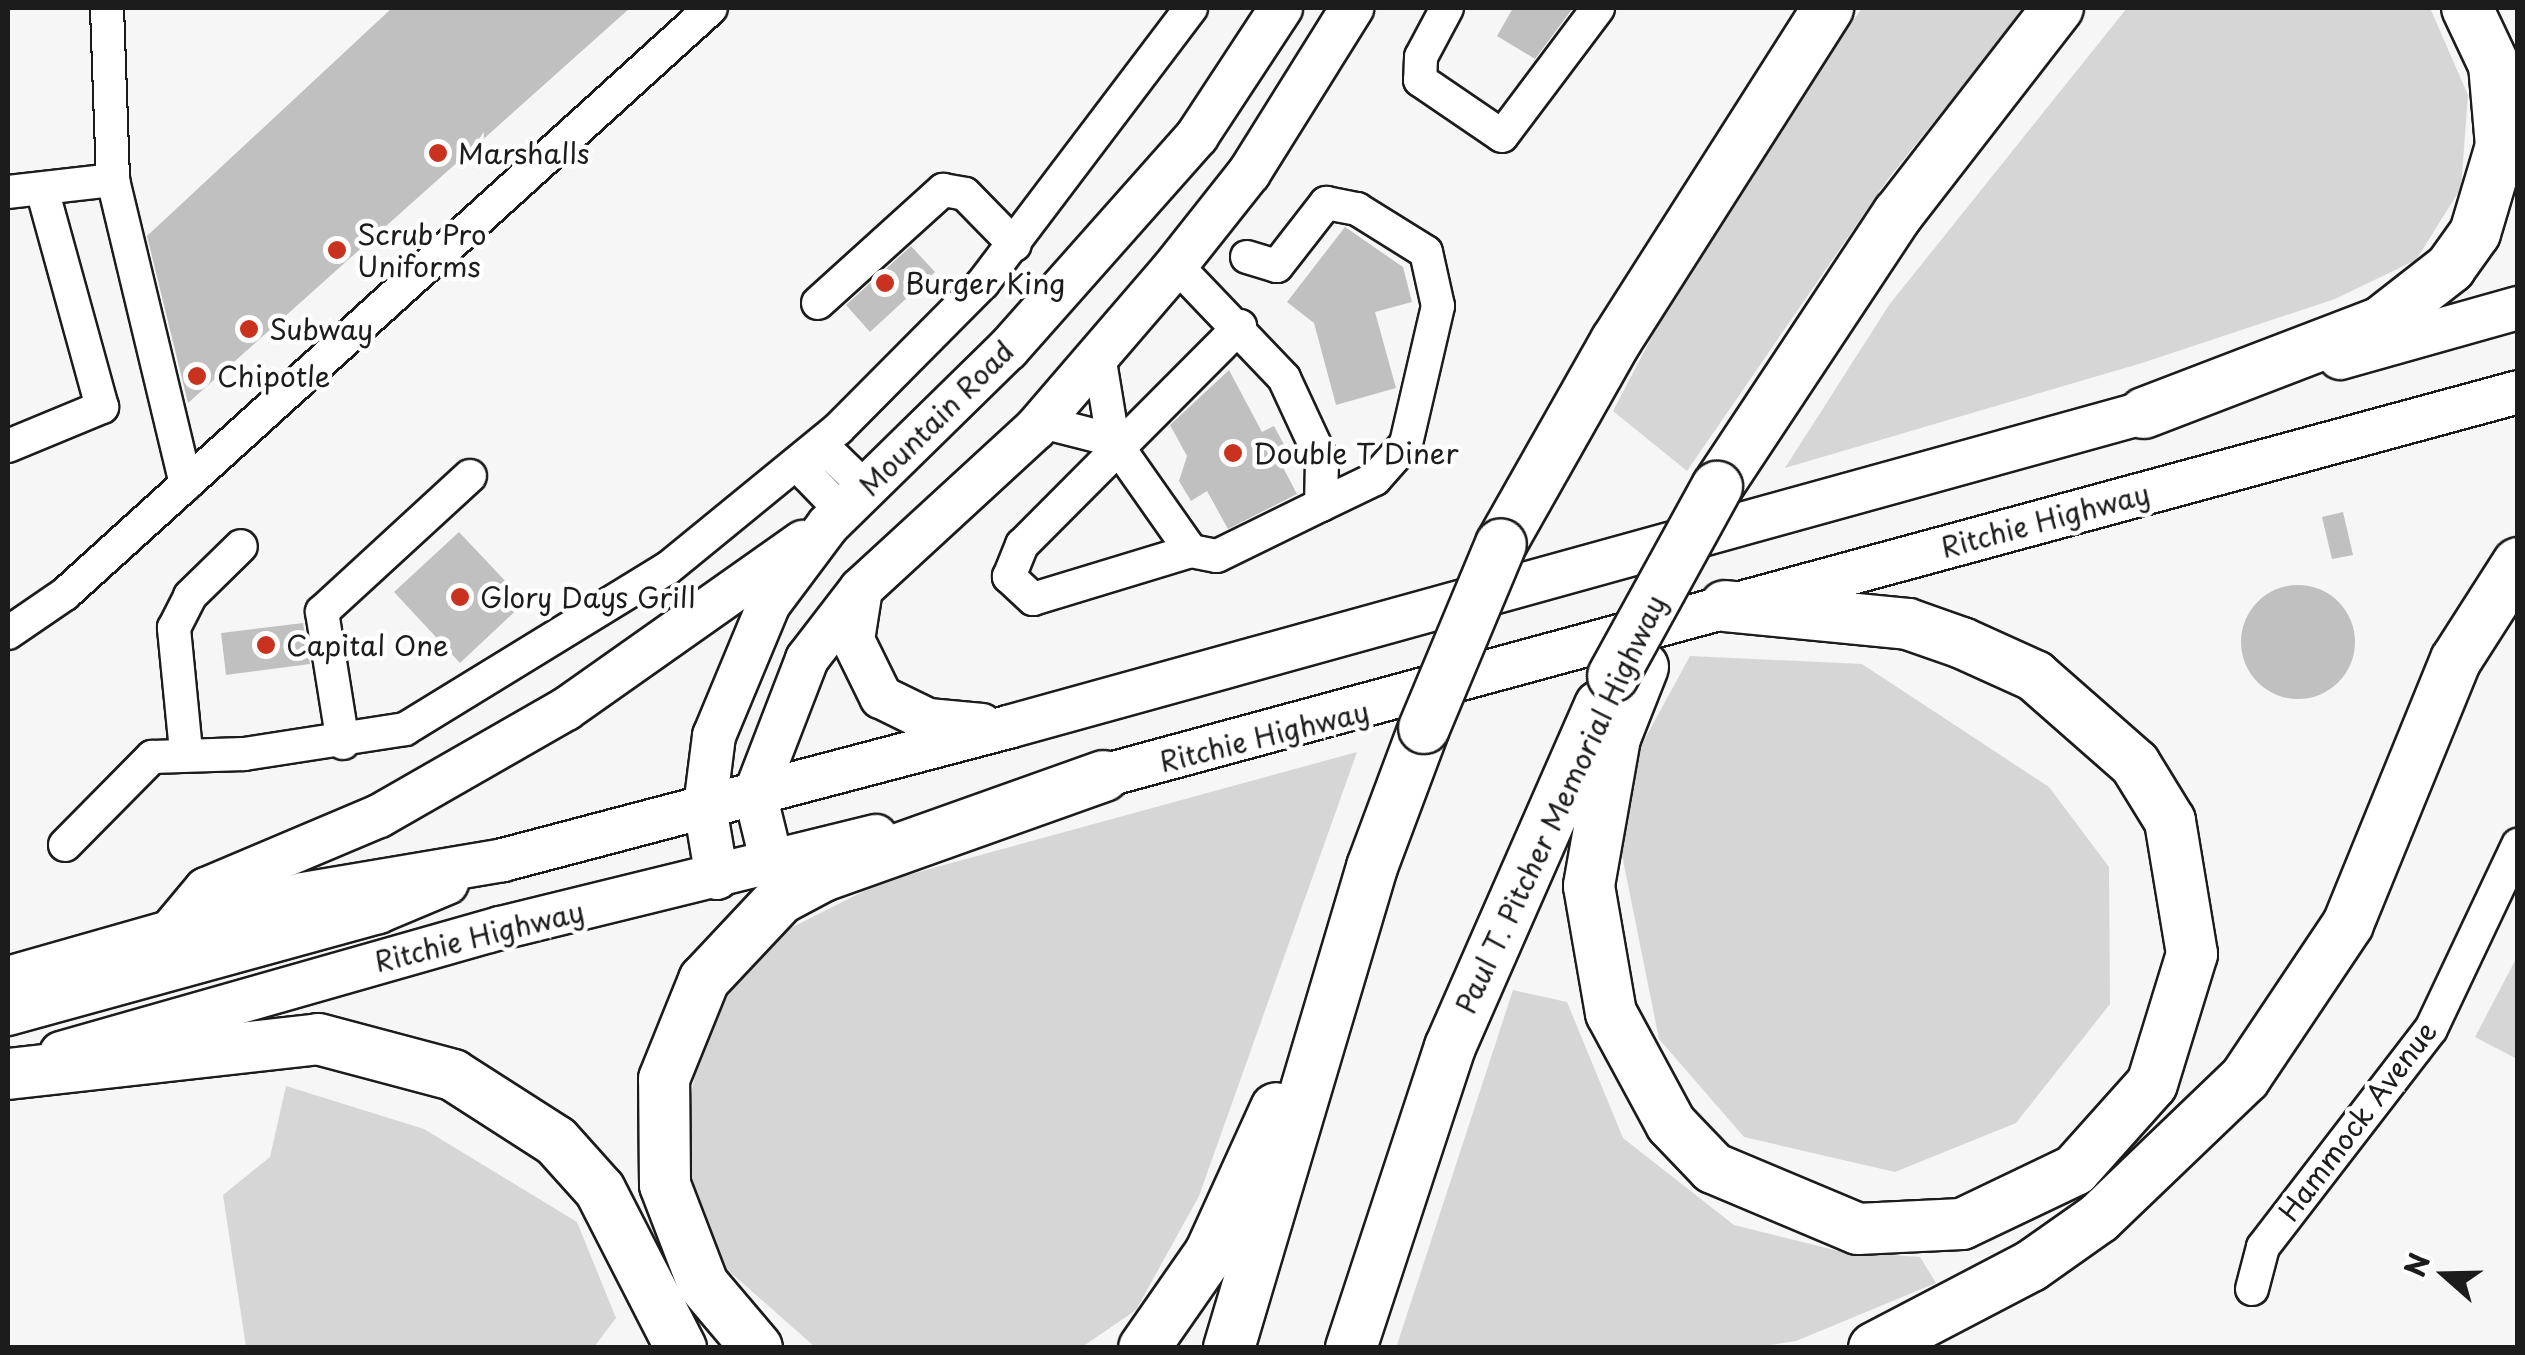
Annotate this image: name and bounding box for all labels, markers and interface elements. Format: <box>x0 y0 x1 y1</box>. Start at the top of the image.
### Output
place label: Marshalls <box>458 136 590 170</box>
marker: Marshalls <box>427 142 449 164</box>
place label: Scrub Pro Uniforms <box>357 217 489 283</box>
marker: Scrub Pro Uniforms <box>326 239 348 261</box>
place label: Burger King <box>905 266 1064 300</box>
marker: Burger King <box>874 272 896 294</box>
place label: Subway <box>269 312 373 346</box>
marker: Subway <box>238 318 260 340</box>
street label: Mountain Road <box>852 334 1020 502</box>
place label: Chipotle <box>217 359 330 393</box>
marker: Chipotle <box>186 365 208 387</box>
place label: Double T Diner <box>1253 436 1462 470</box>
marker: Double T Diner <box>1222 442 1244 464</box>
street label: Ritchie Highway <box>1937 476 2153 564</box>
place label: Glory Days Grill <box>480 580 697 614</box>
marker: Glory Days Grill <box>449 586 471 608</box>
street label: Paul T. Pitcher Memorial Highway <box>1448 589 1672 1019</box>
place label: Capital One <box>286 628 450 662</box>
marker: Capital One <box>255 634 277 656</box>
street label: Ritchie Highway <box>1156 694 1372 778</box>
street label: Ritchie Highway <box>371 894 587 978</box>
street label: Hammock Avenue <box>2271 1015 2443 1227</box>
north arrow <box>2395 1225 2495 1325</box>
text: N <box>2392 1247 2440 1282</box>

